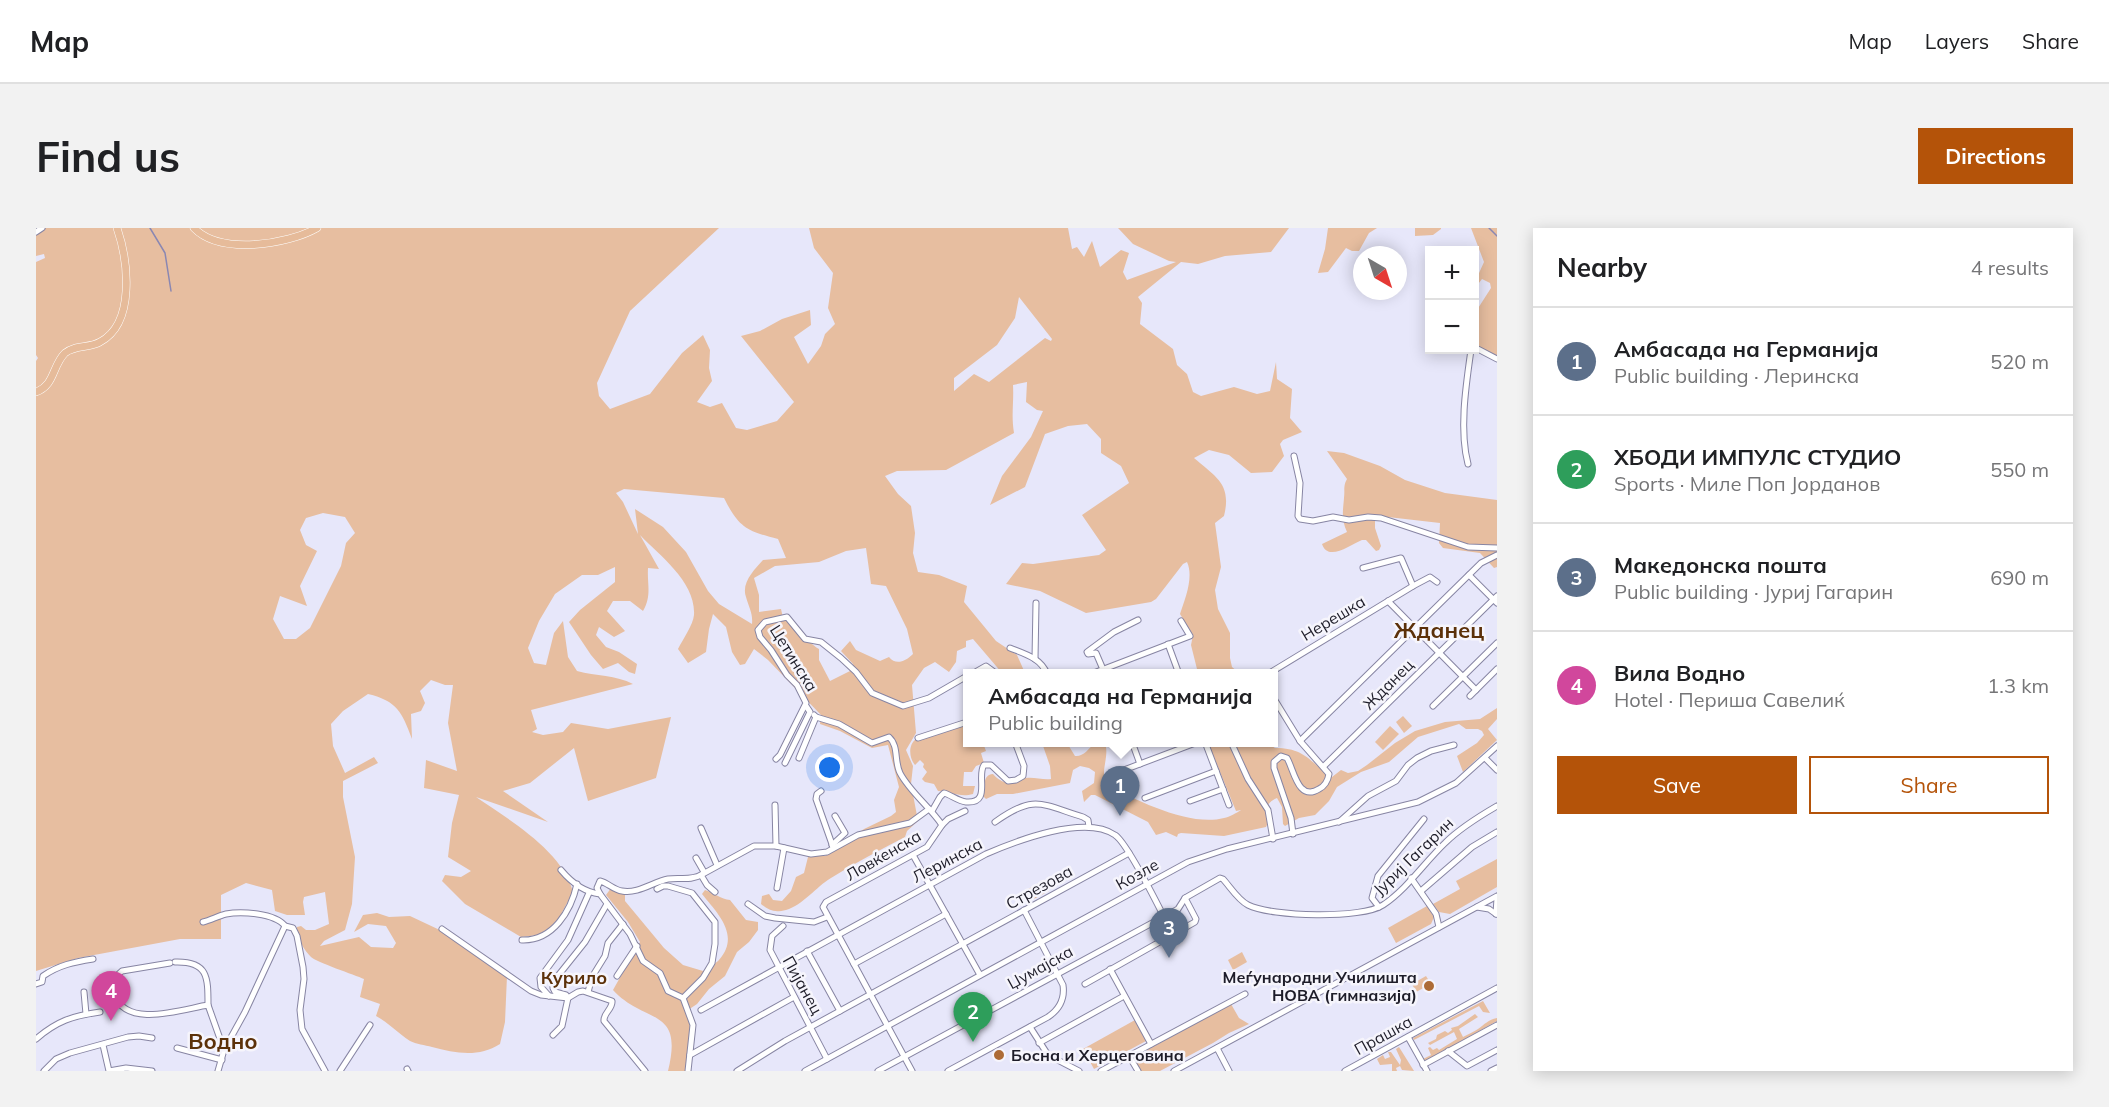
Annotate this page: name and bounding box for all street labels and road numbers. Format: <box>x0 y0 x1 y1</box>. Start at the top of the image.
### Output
street label: Нерешка <box>1297 591 1369 645</box>
street label: Цетинска <box>766 621 822 695</box>
street label: Жданец <box>1358 654 1418 714</box>
street label: Јуриј Гагарин <box>1369 813 1457 899</box>
street label: Ловќенска <box>842 825 924 885</box>
street label: Леринска <box>909 833 985 887</box>
street label: Козле <box>1112 854 1162 894</box>
street label: Стрезова <box>1002 861 1076 913</box>
street label: Џумајска <box>1004 941 1076 993</box>
street label: Пијанец <box>779 952 827 1018</box>
street label: Прашка <box>1351 1011 1415 1059</box>

